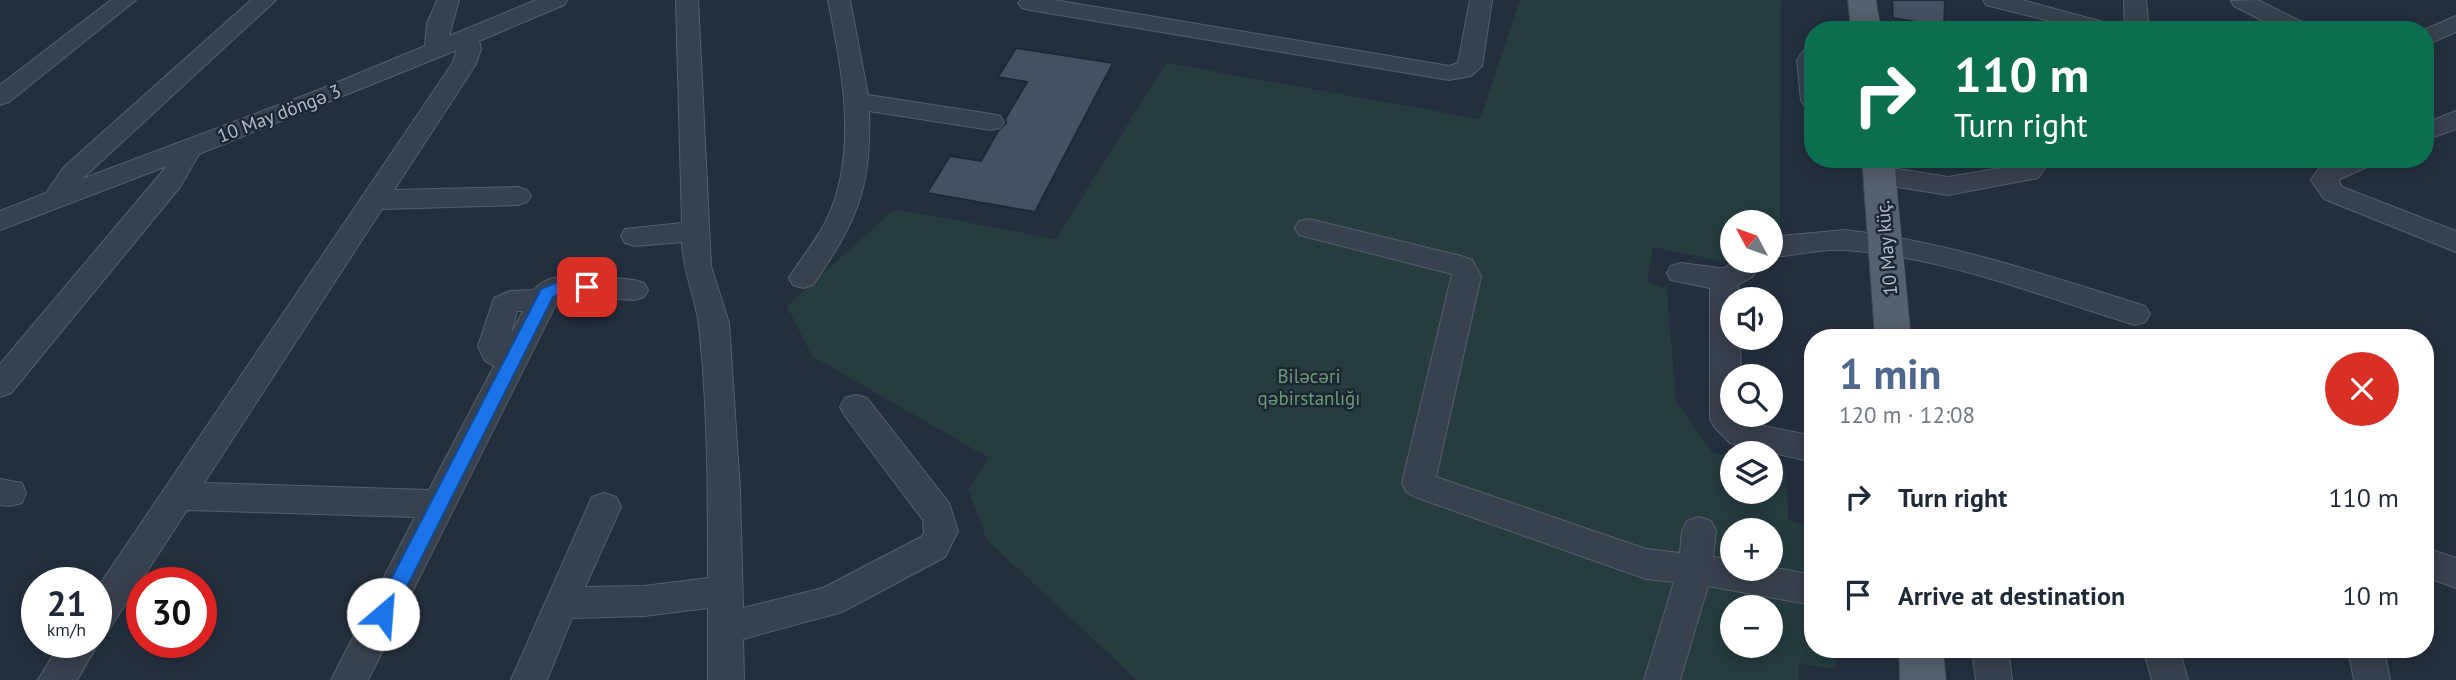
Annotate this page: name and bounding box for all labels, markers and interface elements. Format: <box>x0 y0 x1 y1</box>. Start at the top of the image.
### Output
text: 110 m <box>1954 42 2089 106</box>
icon: right <box>1839 49 1930 140</box>
street label: 10 May döngə 3 <box>214 78 344 148</box>
text: Turn right <box>1954 104 2088 146</box>
street label: 10 May küç. <box>1870 199 1902 297</box>
north arrow <box>1720 210 1783 273</box>
map controls <box>1720 210 1783 658</box>
pin <box>557 257 617 317</box>
icon: arrive <box>568 268 606 306</box>
button: sound <box>1720 287 1783 350</box>
text: 1 min <box>1839 346 1941 401</box>
button: close <box>2325 352 2399 426</box>
park label: Biləcəri qəbirstanlığı <box>1258 364 1360 410</box>
button: search <box>1720 364 1783 427</box>
text: 120 m · 12:08 <box>1839 400 1975 429</box>
button: layers <box>1720 441 1783 504</box>
icon: right <box>1839 478 1877 516</box>
text: Turn right <box>1898 481 2007 514</box>
text: 110 m <box>2328 481 2399 514</box>
button: + <box>1720 518 1783 581</box>
speed limit sign: 30 <box>126 567 217 658</box>
icon: arrive <box>1839 576 1877 614</box>
position arrow <box>346 577 420 651</box>
text: Arrive at destination <box>1898 579 2125 612</box>
text: 10 m <box>2343 579 2399 612</box>
text: 21 <box>47 580 86 626</box>
button: − <box>1720 595 1783 658</box>
text: km/h <box>47 618 86 641</box>

